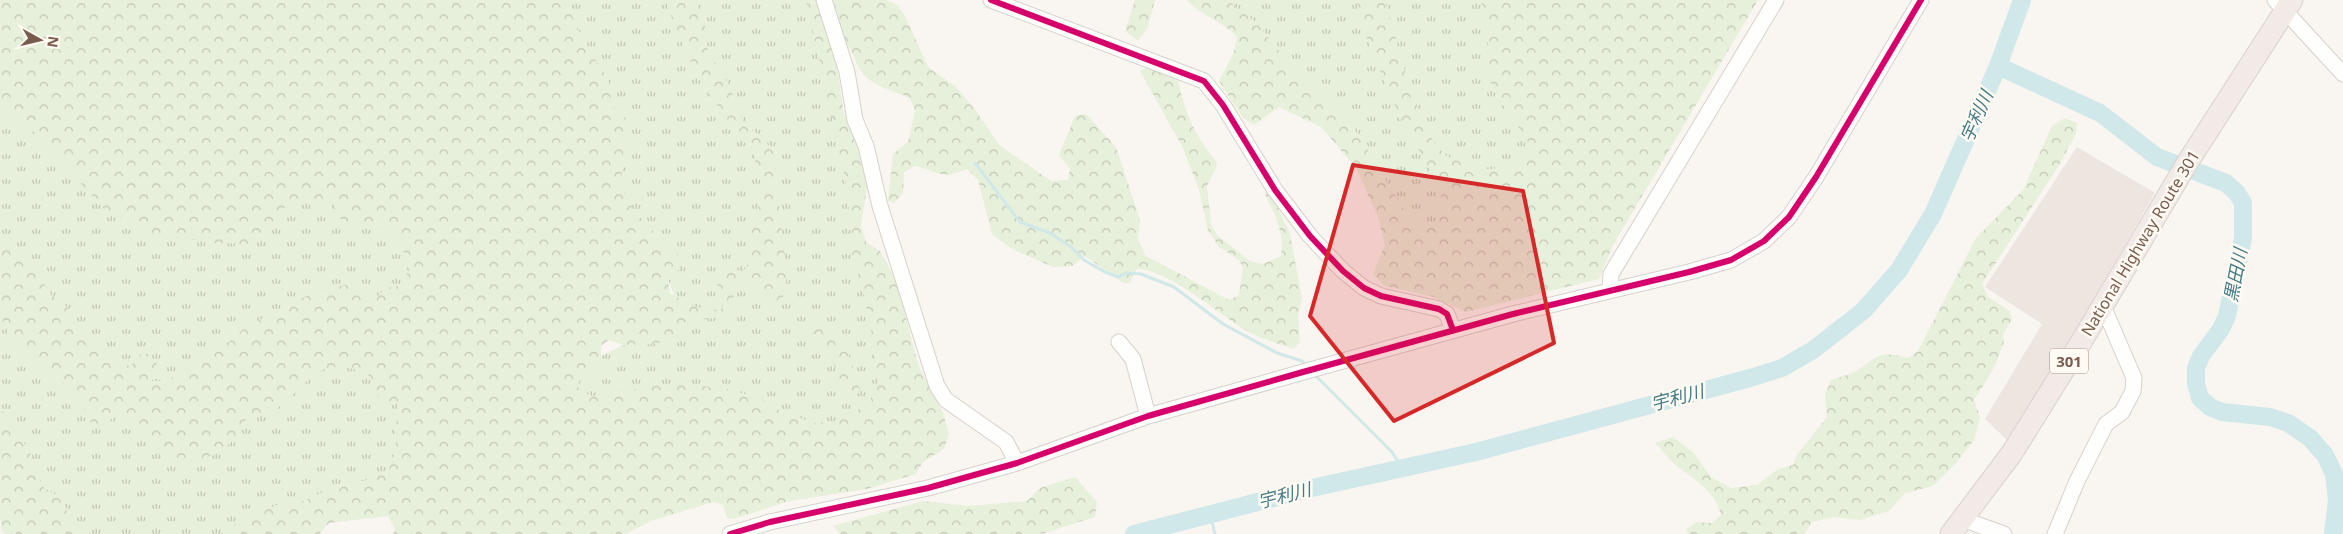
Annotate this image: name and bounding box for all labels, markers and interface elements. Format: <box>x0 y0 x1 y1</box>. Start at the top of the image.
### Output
north arrow <box>15 15 65 65</box>
text: N <box>43 35 64 49</box>
water label: 宇利川 <box>1954 85 1999 146</box>
street label: National Highway Route 301 <box>2076 146 2204 340</box>
water label: 黒田川 <box>2218 244 2252 304</box>
road number: 301 <box>2050 348 2088 374</box>
water label: 宇利川 <box>1648 378 1708 416</box>
water label: 宇利川 <box>1255 476 1315 513</box>

